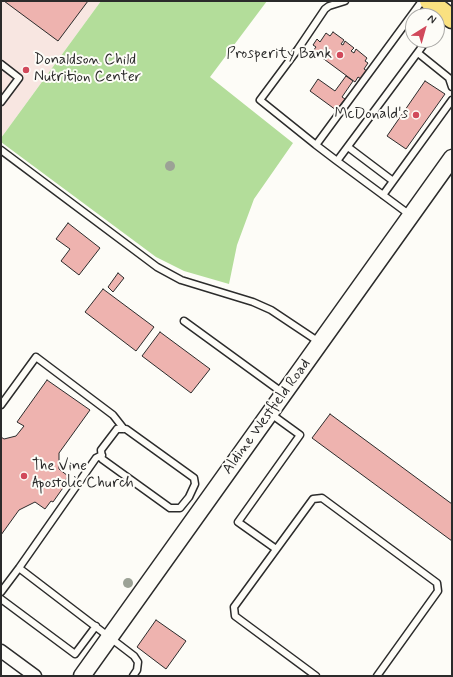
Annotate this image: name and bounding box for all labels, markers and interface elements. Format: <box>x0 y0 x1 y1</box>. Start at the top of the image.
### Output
north arrow <box>405 8 445 48</box>
text: N <box>424 11 439 27</box>
place label: Prosperity Bank <box>226 46 332 64</box>
marker: Prosperity Bank <box>335 50 345 60</box>
place label: Donaldson Child Nutrition Center <box>34 52 141 87</box>
marker: Donaldson Child Nutrition Center <box>21 65 31 75</box>
place label: McDonald's <box>334 106 408 124</box>
marker: McDonald's <box>411 110 421 120</box>
street label: Aldine Westfield Road <box>219 356 315 478</box>
place label: The Vine Apostolic Church <box>32 458 134 493</box>
marker: The Vine Apostolic Church <box>19 471 29 481</box>

